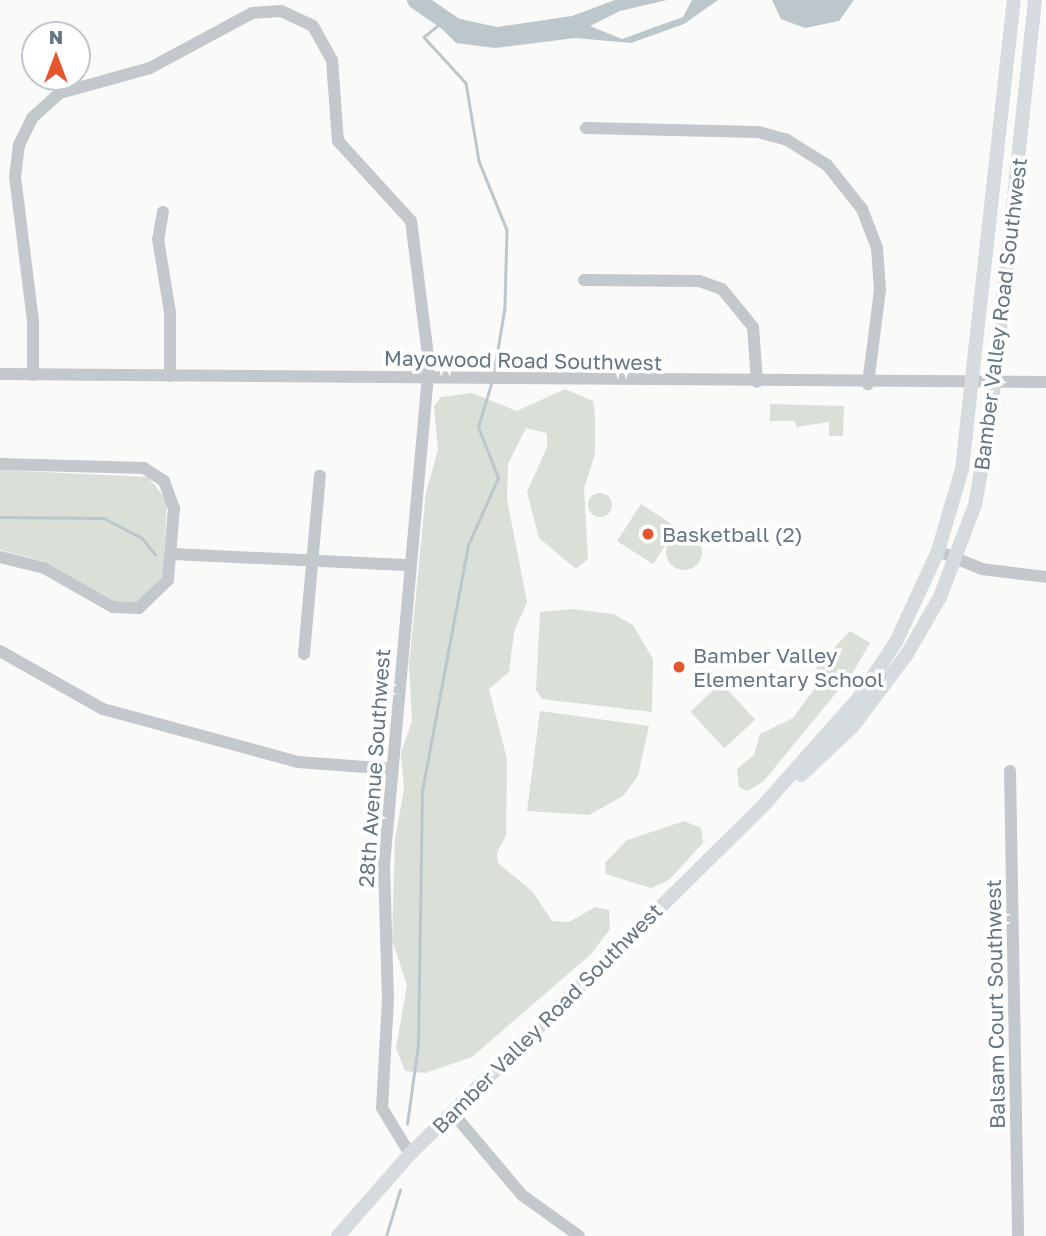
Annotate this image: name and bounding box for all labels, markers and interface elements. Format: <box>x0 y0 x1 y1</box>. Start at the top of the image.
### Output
north arrow <box>21 21 91 91</box>
text: N <box>49 25 63 48</box>
street label: Bamber Valley Road Southwest <box>968 156 1032 472</box>
street label: Mayowood Road Southwest <box>384 345 662 375</box>
place label: Basketball (2) <box>662 521 803 547</box>
marker: Basketball (2) <box>640 526 656 542</box>
place label: Bamber Valley Elementary School <box>693 642 884 692</box>
street label: 28th Avenue Southwest <box>353 648 395 888</box>
marker: Bamber Valley Elementary School <box>671 659 687 675</box>
street label: Balsam Court Southwest <box>980 879 1010 1129</box>
street label: Bamber Valley Road Southwest <box>427 898 667 1138</box>

